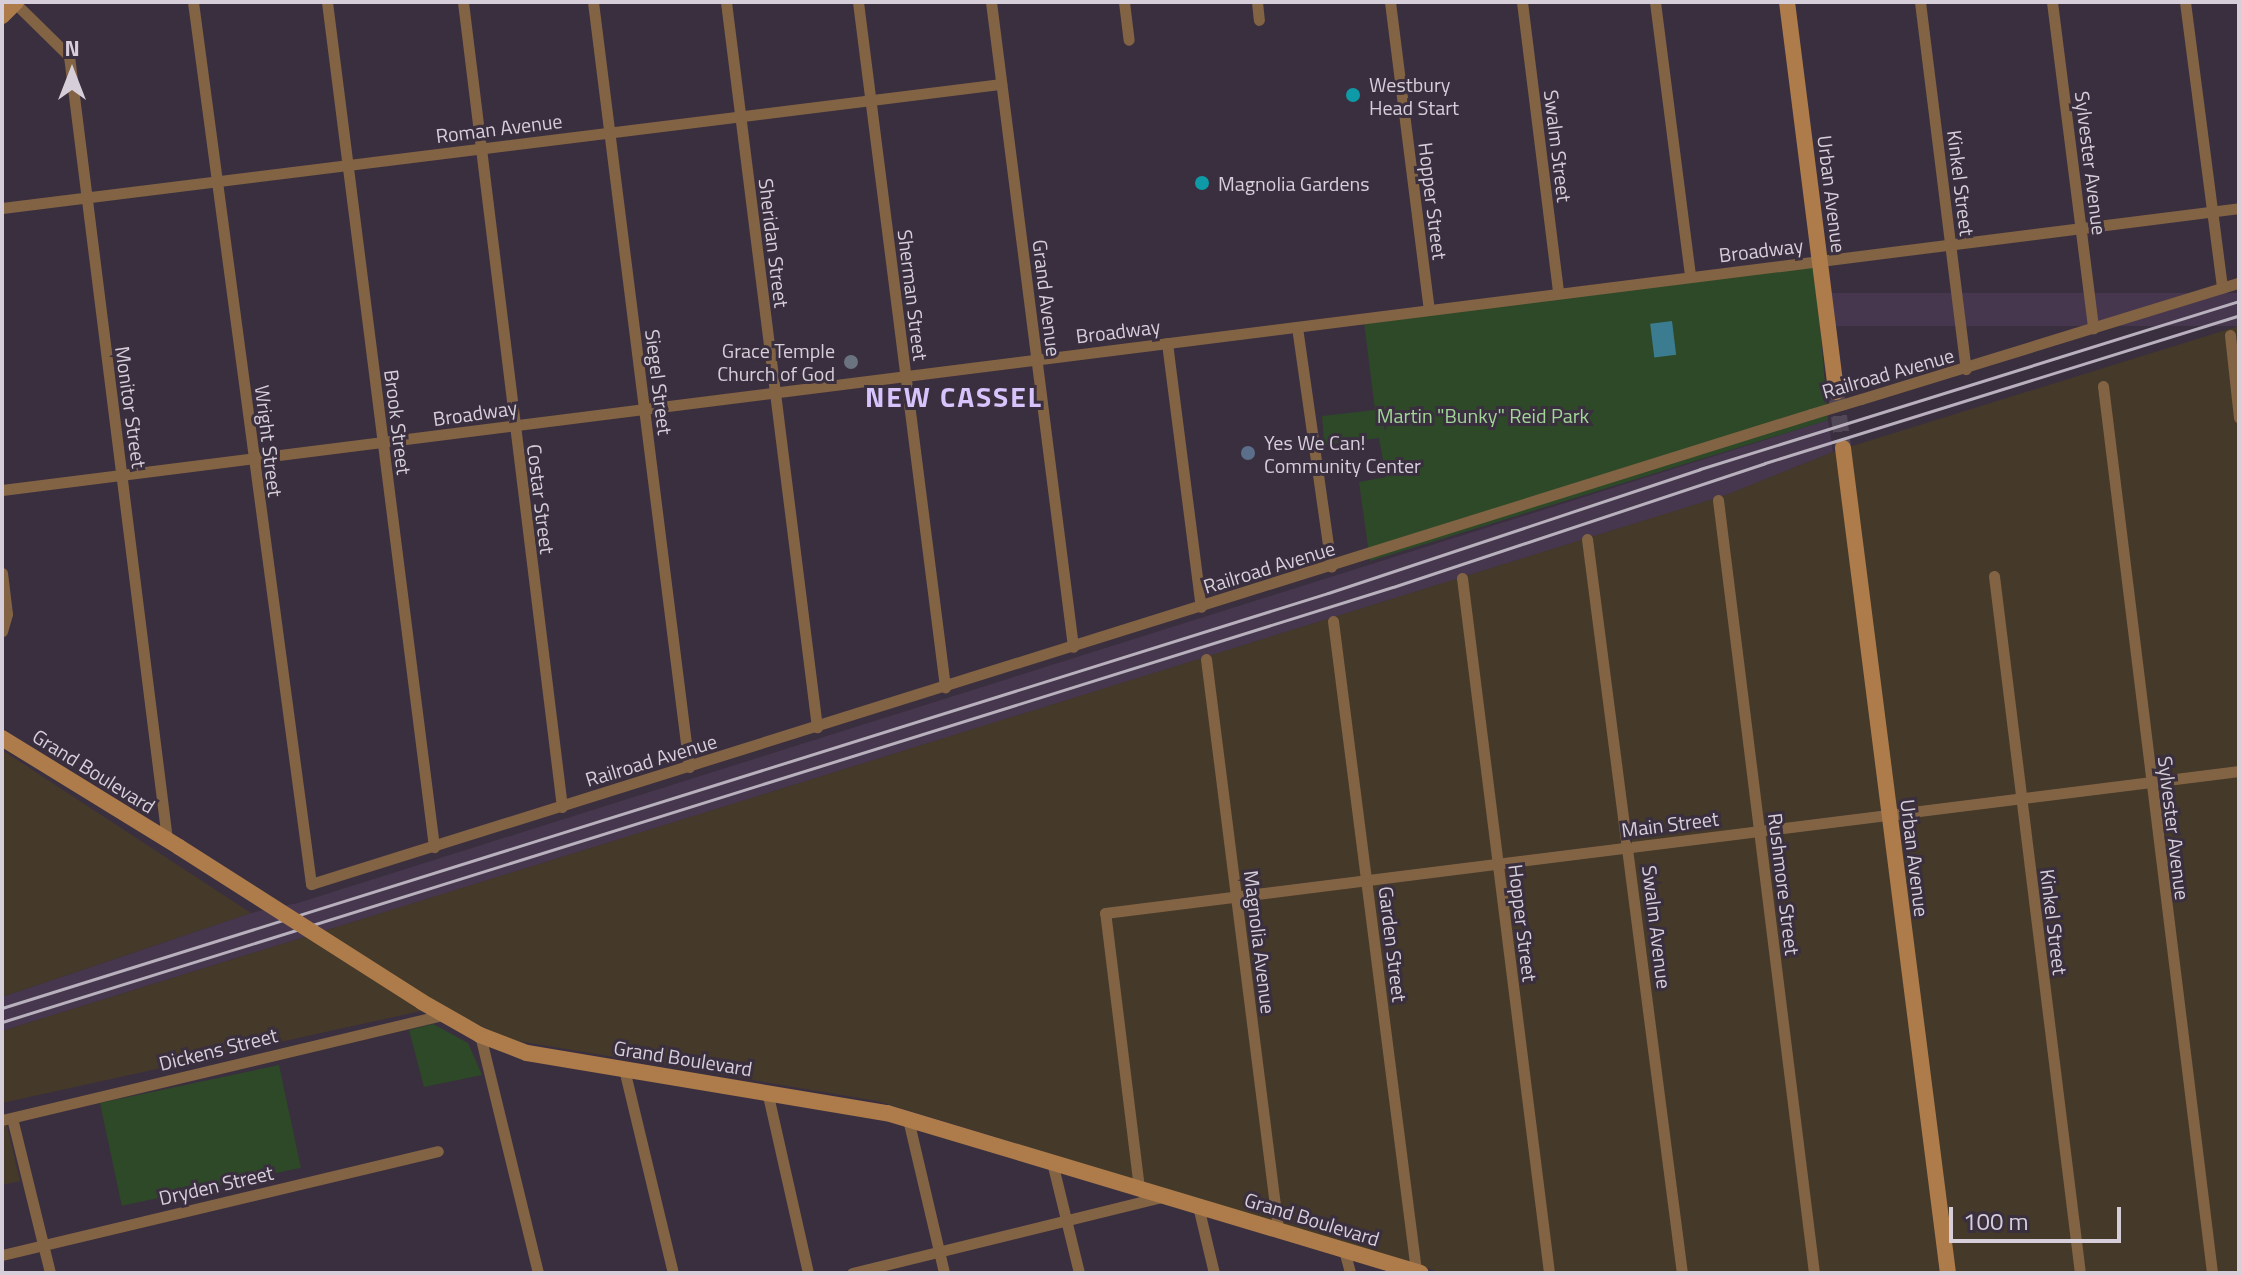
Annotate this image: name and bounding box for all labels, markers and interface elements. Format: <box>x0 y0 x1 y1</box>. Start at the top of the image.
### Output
text: N <box>64 31 80 65</box>
north arrow <box>32 32 112 112</box>
place label: Westbury Head Start <box>1369 72 1459 119</box>
marker: Westbury Head Start <box>1344 86 1362 104</box>
street label: Swalm Street <box>1539 88 1577 204</box>
street label: Sylvester Avenue <box>2070 90 2112 236</box>
street label: Roman Avenue <box>434 108 564 148</box>
street label: Kinkel Street <box>1943 129 1979 237</box>
street label: Urban Avenue <box>1813 134 1851 254</box>
street label: Hopper Street <box>1414 141 1452 261</box>
place label: Magnolia Gardens <box>1218 171 1370 195</box>
marker: Magnolia Gardens <box>1193 174 1211 192</box>
street label: Sheridan Street <box>754 177 794 309</box>
street label: Sherman Street <box>893 228 933 362</box>
street label: Broadway <box>1717 233 1805 267</box>
street label: Grand Avenue <box>1028 238 1066 358</box>
street label: Broadway <box>1074 314 1162 348</box>
street label: Siegel Street <box>641 328 677 436</box>
place label: Grace Temple Church of God <box>717 338 835 385</box>
street label: Railroad Avenue <box>1819 343 1957 403</box>
street label: Monitor Street <box>111 345 151 469</box>
marker: Grace Temple Church of God <box>842 353 860 371</box>
street label: Brook Street <box>380 368 416 476</box>
district label: NEW CASSEL <box>865 380 1043 414</box>
street label: Wright Street <box>250 384 288 498</box>
street label: Broadway <box>431 395 519 431</box>
park label: Martin "Bunky" Reid Park <box>1377 403 1589 427</box>
place label: Yes We Can! Community Center <box>1264 430 1421 477</box>
street label: Costar Street <box>522 443 560 555</box>
marker: Yes We Can! Community Center <box>1239 444 1257 462</box>
street label: Railroad Avenue <box>1200 536 1338 598</box>
street label: Grand Boulevard <box>28 724 160 818</box>
street label: Railroad Avenue <box>582 729 720 791</box>
street label: Sylvester Avenue <box>2153 755 2195 901</box>
street label: Urban Avenue <box>1896 798 1934 918</box>
street label: Main Street <box>1620 806 1720 842</box>
street label: Rushmore Street <box>1763 812 1805 956</box>
street label: Hopper Street <box>1504 863 1542 983</box>
street label: Swalm Avenue <box>1638 864 1676 990</box>
street label: Kinkel Street <box>2036 868 2072 976</box>
street label: Magnolia Avenue <box>1239 869 1281 1015</box>
street label: Garden Street <box>1374 885 1412 1003</box>
street label: Dickens Street <box>156 1023 280 1075</box>
street label: Grand Boulevard <box>612 1035 754 1081</box>
street label: Dryden Street <box>156 1160 276 1210</box>
street label: Grand Boulevard <box>1242 1187 1382 1251</box>
scale bar <box>1953 1191 2125 1241</box>
text: 100 m <box>1963 1203 2029 1239</box>

